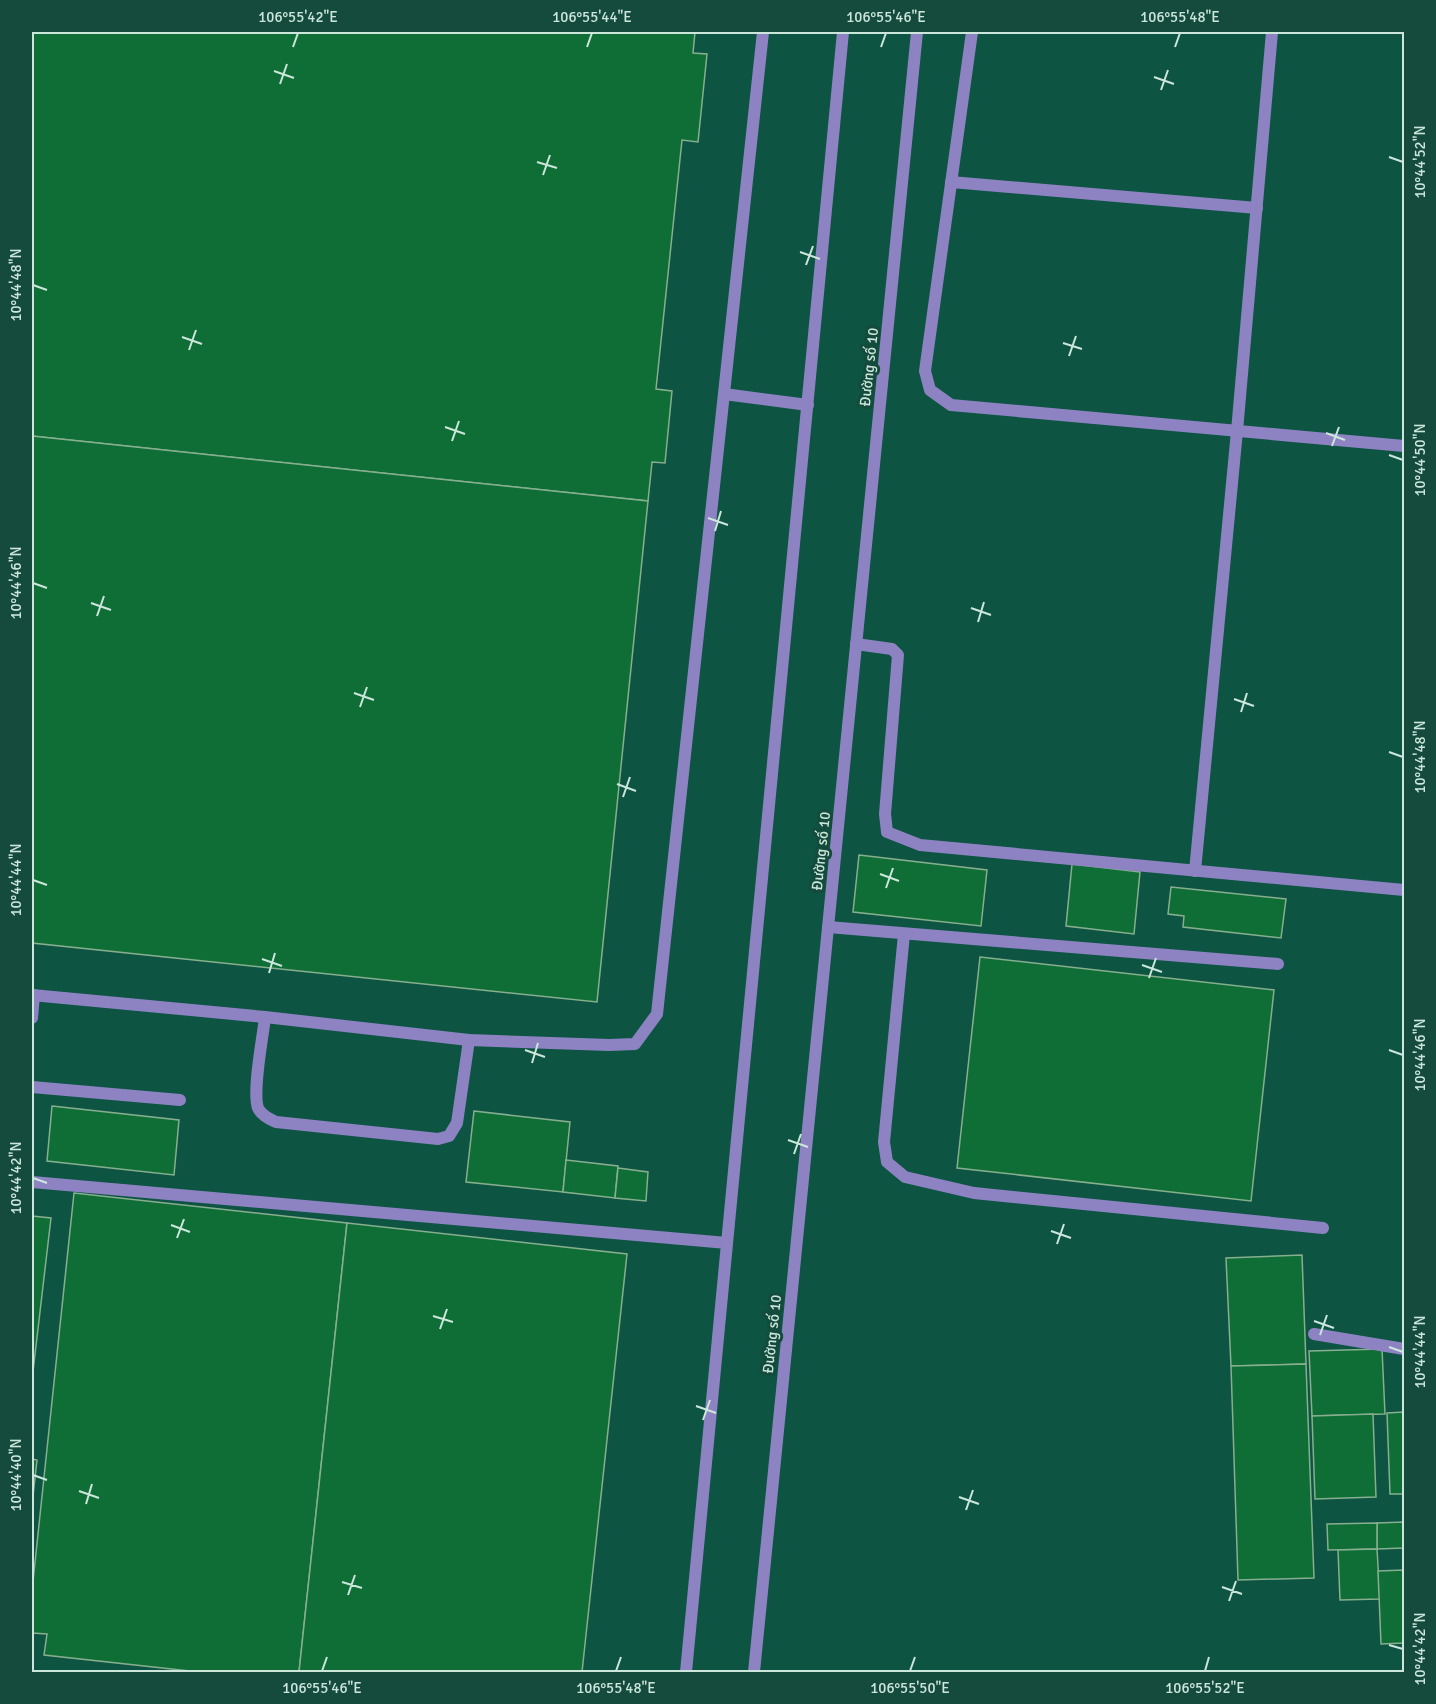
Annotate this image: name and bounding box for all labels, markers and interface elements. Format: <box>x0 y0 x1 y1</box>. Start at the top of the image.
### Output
text: 106°55'42"E <box>258 8 338 26</box>
text: 106°55'44"E <box>552 8 632 26</box>
text: 106°55'46"E <box>846 8 926 26</box>
text: 106°55'48"E <box>1140 8 1220 26</box>
text: 10°44'52"N <box>1411 125 1429 199</box>
text: 10°44'48"N <box>7 248 25 322</box>
street label: Đường số 10 <box>856 327 882 407</box>
text: 10°44'50"N <box>1411 423 1429 497</box>
text: 10°44'46"N <box>7 546 25 620</box>
text: 10°44'48"N <box>1411 720 1429 794</box>
street label: Đường số 10 <box>808 811 834 891</box>
text: 10°44'44"N <box>7 843 25 917</box>
text: 10°44'46"N <box>1411 1018 1429 1092</box>
text: 10°44'42"N <box>7 1141 25 1215</box>
street label: Đường số 10 <box>759 1294 785 1374</box>
text: 10°44'44"N <box>1411 1315 1429 1389</box>
text: 10°44'40"N <box>7 1438 25 1512</box>
text: 10°44'42"N <box>1411 1612 1429 1686</box>
text: 106°55'46"E <box>282 1679 362 1697</box>
text: 106°55'48"E <box>576 1679 656 1697</box>
text: 106°55'50"E <box>870 1679 950 1697</box>
text: 106°55'52"E <box>1165 1679 1245 1697</box>

